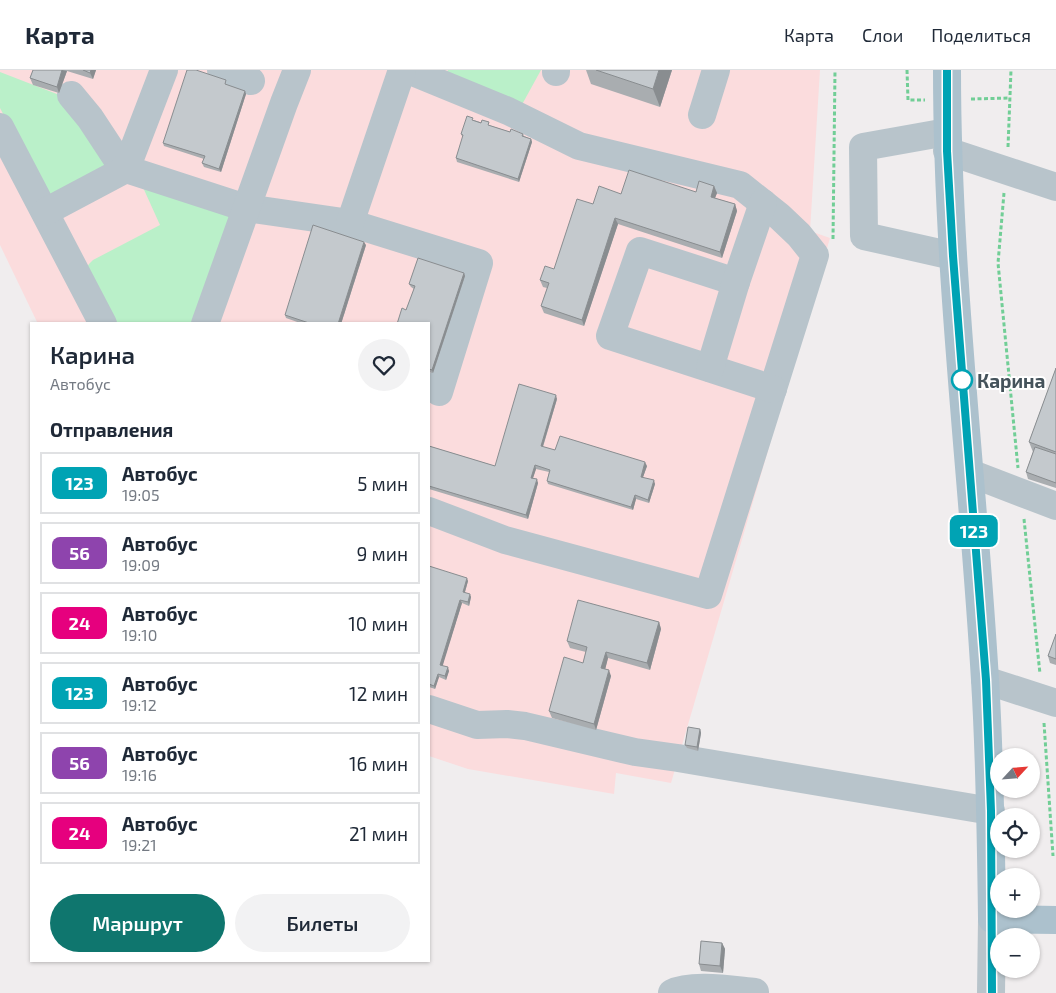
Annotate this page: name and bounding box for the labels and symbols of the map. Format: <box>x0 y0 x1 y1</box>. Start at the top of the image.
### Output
marker: Карина <box>951 369 973 391</box>
place label: Карина <box>977 369 1046 392</box>
line badge: 123 <box>945 515 1003 547</box>
north arrow <box>990 748 1040 798</box>

